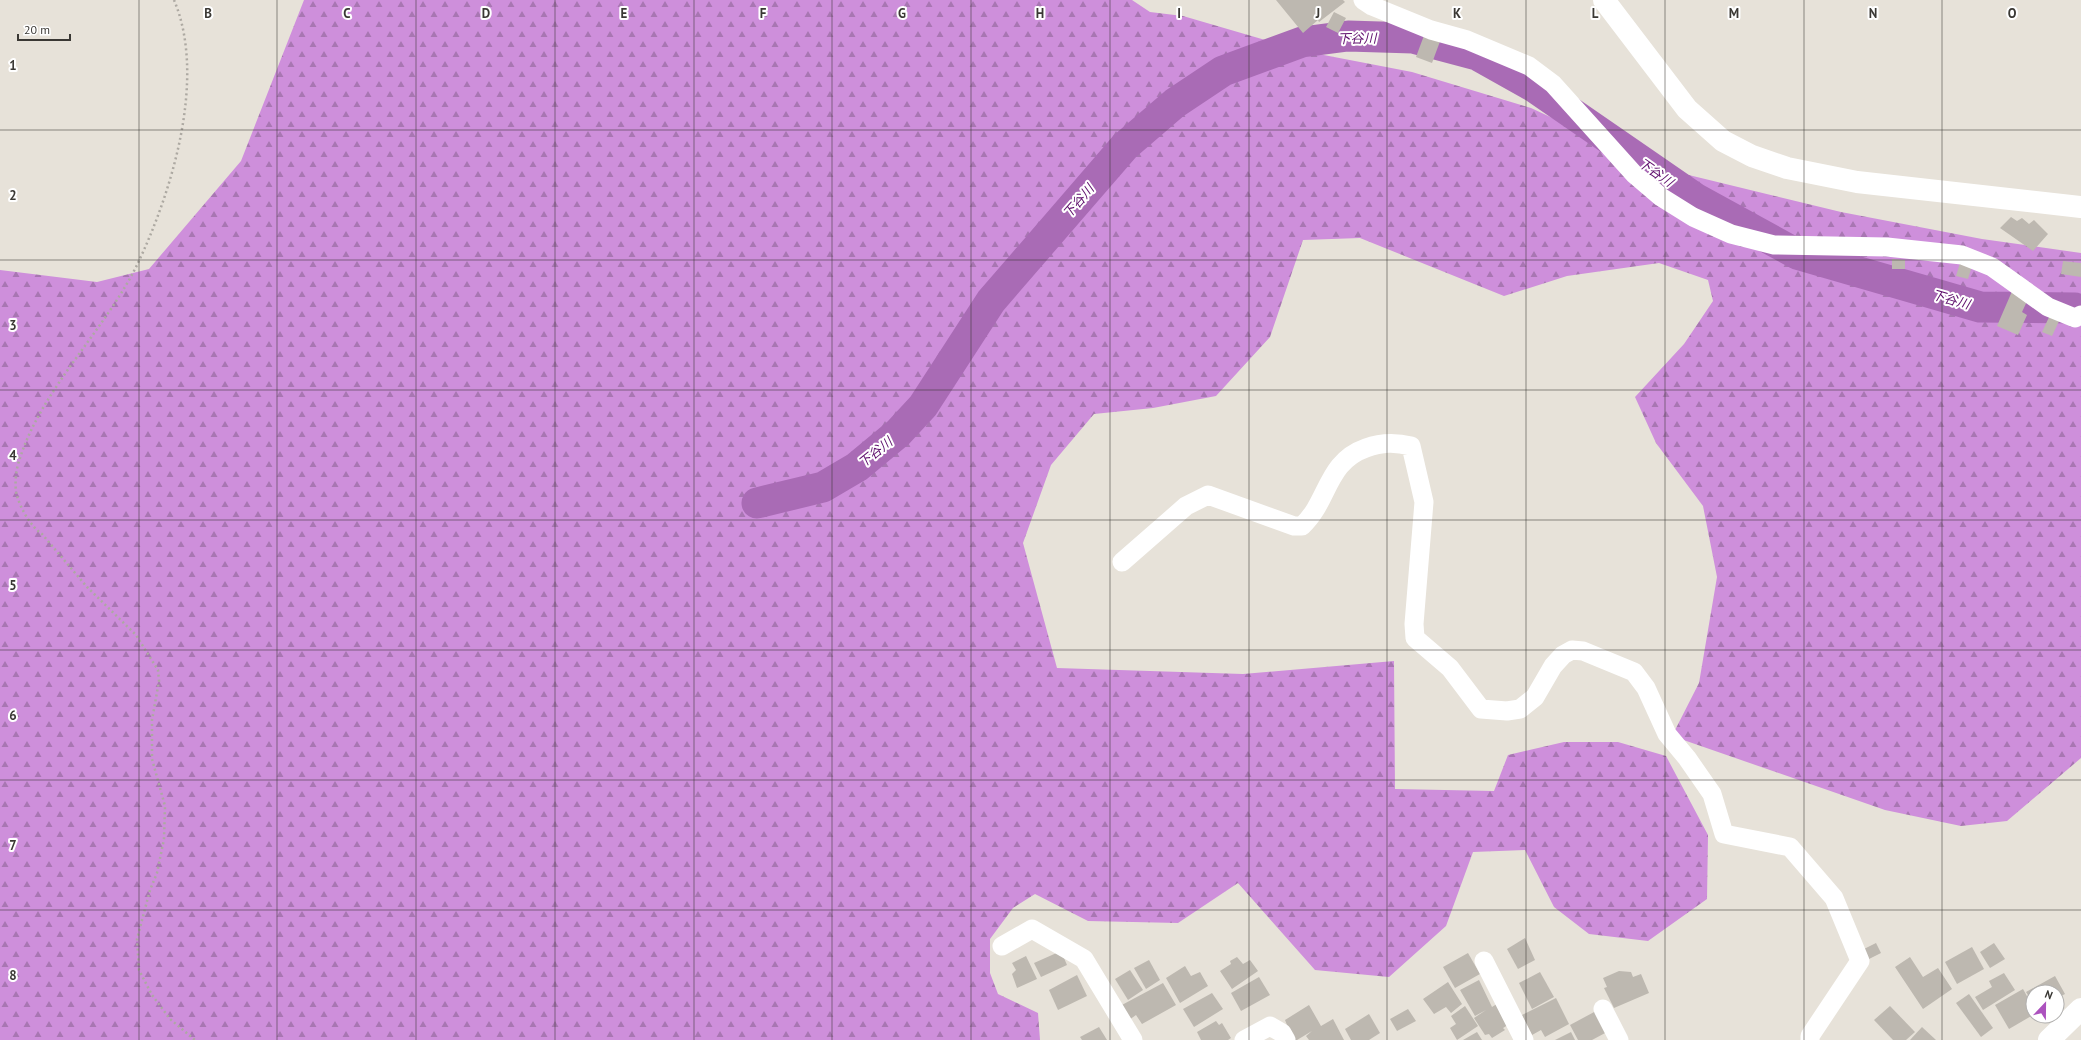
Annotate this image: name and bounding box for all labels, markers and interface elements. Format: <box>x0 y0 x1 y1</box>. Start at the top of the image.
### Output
text: B <box>204 5 212 22</box>
text: C <box>343 5 351 22</box>
text: D <box>482 5 490 22</box>
text: E <box>621 5 628 22</box>
text: F <box>760 5 767 22</box>
text: G <box>898 5 906 22</box>
text: H <box>1036 5 1044 22</box>
text: I <box>1177 5 1181 22</box>
text: J <box>1315 5 1320 22</box>
text: K <box>1453 5 1461 22</box>
text: L <box>1592 5 1599 22</box>
text: M <box>1729 5 1739 22</box>
text: N <box>1869 5 1877 22</box>
text: O <box>2008 5 2017 22</box>
scale bar <box>18 16 70 42</box>
text: 20 m <box>24 22 50 37</box>
water label: 下谷川 <box>1337 30 1379 47</box>
text: 1 <box>9 57 17 74</box>
water label: 下谷川 <box>1635 154 1678 192</box>
water label: 下谷川 <box>1059 180 1099 222</box>
text: 2 <box>9 187 17 204</box>
water label: 下谷川 <box>1930 286 1974 314</box>
text: 3 <box>9 317 17 334</box>
water label: 下谷川 <box>855 432 897 471</box>
text: 4 <box>9 447 17 464</box>
text: 5 <box>9 577 17 594</box>
text: 6 <box>9 707 17 724</box>
text: 7 <box>9 837 17 854</box>
text: 8 <box>9 967 17 984</box>
north arrow <box>2025 984 2065 1024</box>
text: N <box>2043 987 2055 1003</box>

